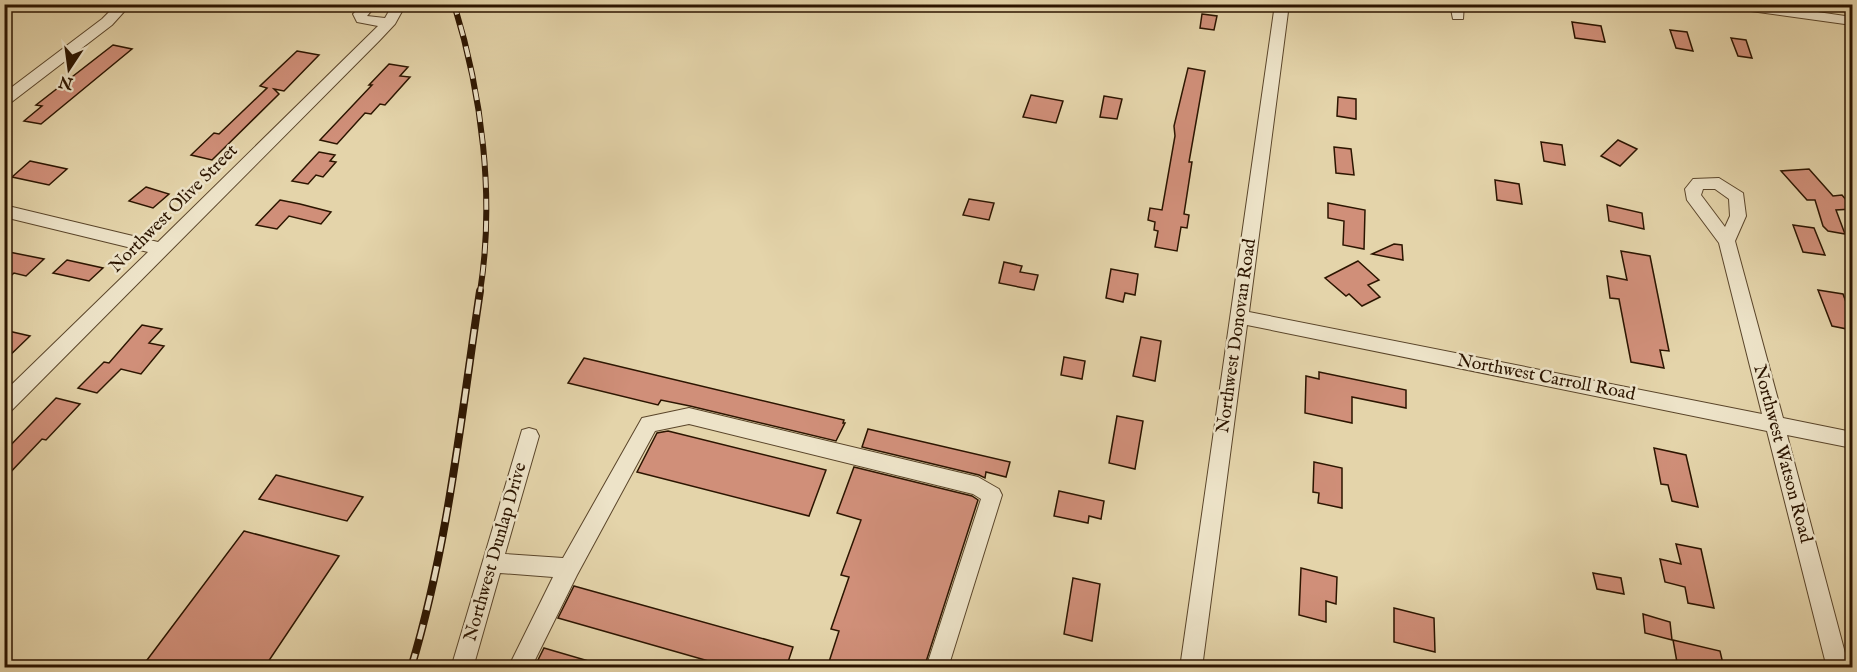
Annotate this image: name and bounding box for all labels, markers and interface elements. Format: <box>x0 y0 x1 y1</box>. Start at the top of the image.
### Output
north arrow <box>39 39 99 99</box>
text: N <box>57 70 76 93</box>
street label: Northwest Olive Street <box>105 140 243 278</box>
street label: Northwest Donovan Road <box>1212 237 1262 435</box>
street label: Northwest Carroll Road <box>1455 349 1638 407</box>
street label: Northwest Watson Road <box>1747 362 1817 546</box>
street label: Northwest Dunlap Drive <box>459 460 533 644</box>

